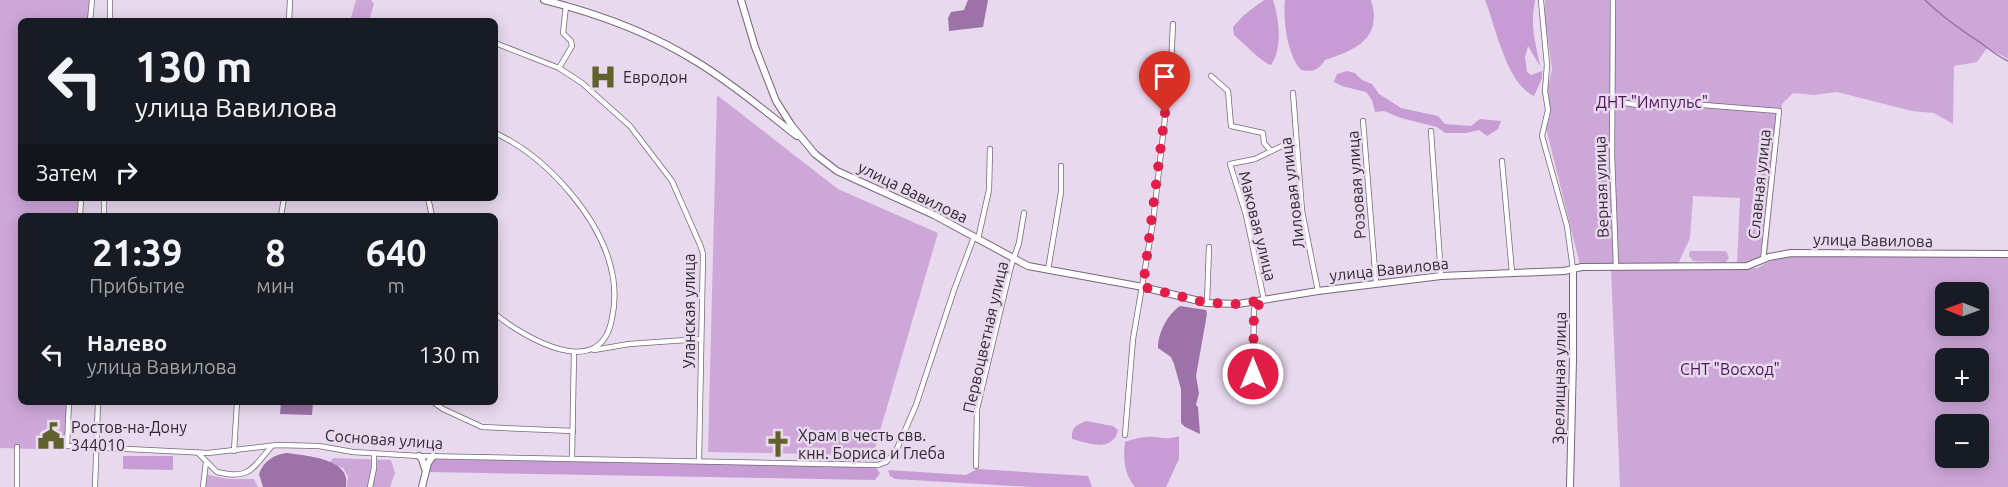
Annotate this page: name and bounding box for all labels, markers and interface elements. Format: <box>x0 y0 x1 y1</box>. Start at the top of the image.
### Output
icon: left <box>36 42 114 120</box>
text: 130 m <box>135 43 252 90</box>
pin <box>1139 51 1190 113</box>
icon: arrive <box>1148 60 1181 93</box>
hospital icon: Евродон <box>588 62 618 92</box>
place label: Евродон <box>623 68 688 86</box>
text: улица Вавилова <box>135 92 337 122</box>
park label: ДНТ "Импульс" <box>1596 93 1708 111</box>
street label: Славная улица <box>1744 128 1774 240</box>
street label: Розовая улица <box>1343 130 1369 240</box>
street label: Лиловая улица <box>1276 136 1308 250</box>
street label: Верная улица <box>1590 136 1612 238</box>
icon: right <box>110 156 143 189</box>
street label: улица Вавилова <box>855 158 971 226</box>
text: Затем <box>36 160 98 185</box>
street label: Маковая улица <box>1236 169 1280 283</box>
street label: улица Вавилова <box>1813 230 1933 250</box>
text: 21:39 <box>92 232 182 273</box>
text: 8 <box>265 232 286 273</box>
text: 640 <box>366 232 427 273</box>
street label: Уланская улица <box>680 253 698 369</box>
street label: улица Вавилова <box>1328 254 1450 284</box>
street label: Первоцветная улица <box>959 259 1011 415</box>
text: Прибытие <box>89 274 185 297</box>
text: мин <box>256 274 294 297</box>
text: m <box>388 274 405 297</box>
north arrow <box>1935 282 1989 336</box>
map controls <box>1935 282 1989 468</box>
street label: Зрелищная улица <box>1549 311 1569 445</box>
text: Налево <box>87 330 167 355</box>
icon: left <box>36 338 69 371</box>
text: 130 m <box>419 342 480 367</box>
position arrow <box>1221 342 1285 406</box>
button: + <box>1935 348 1989 402</box>
text: улица Вавилова <box>87 355 237 378</box>
park label: СНТ "Восход" <box>1680 360 1780 378</box>
button: − <box>1935 414 1989 468</box>
place label: Ростов-на-Дону 344010 <box>71 418 187 454</box>
public building icon: Ростов-на-Дону 344010 <box>36 421 66 451</box>
street label: Сосновая улица <box>324 426 444 452</box>
place label: Храм в честь свв. кнн. Бориса и Глеба <box>798 426 945 462</box>
church icon: Храм в честь свв. кнн. Бориса и Глеба <box>763 429 793 459</box>

